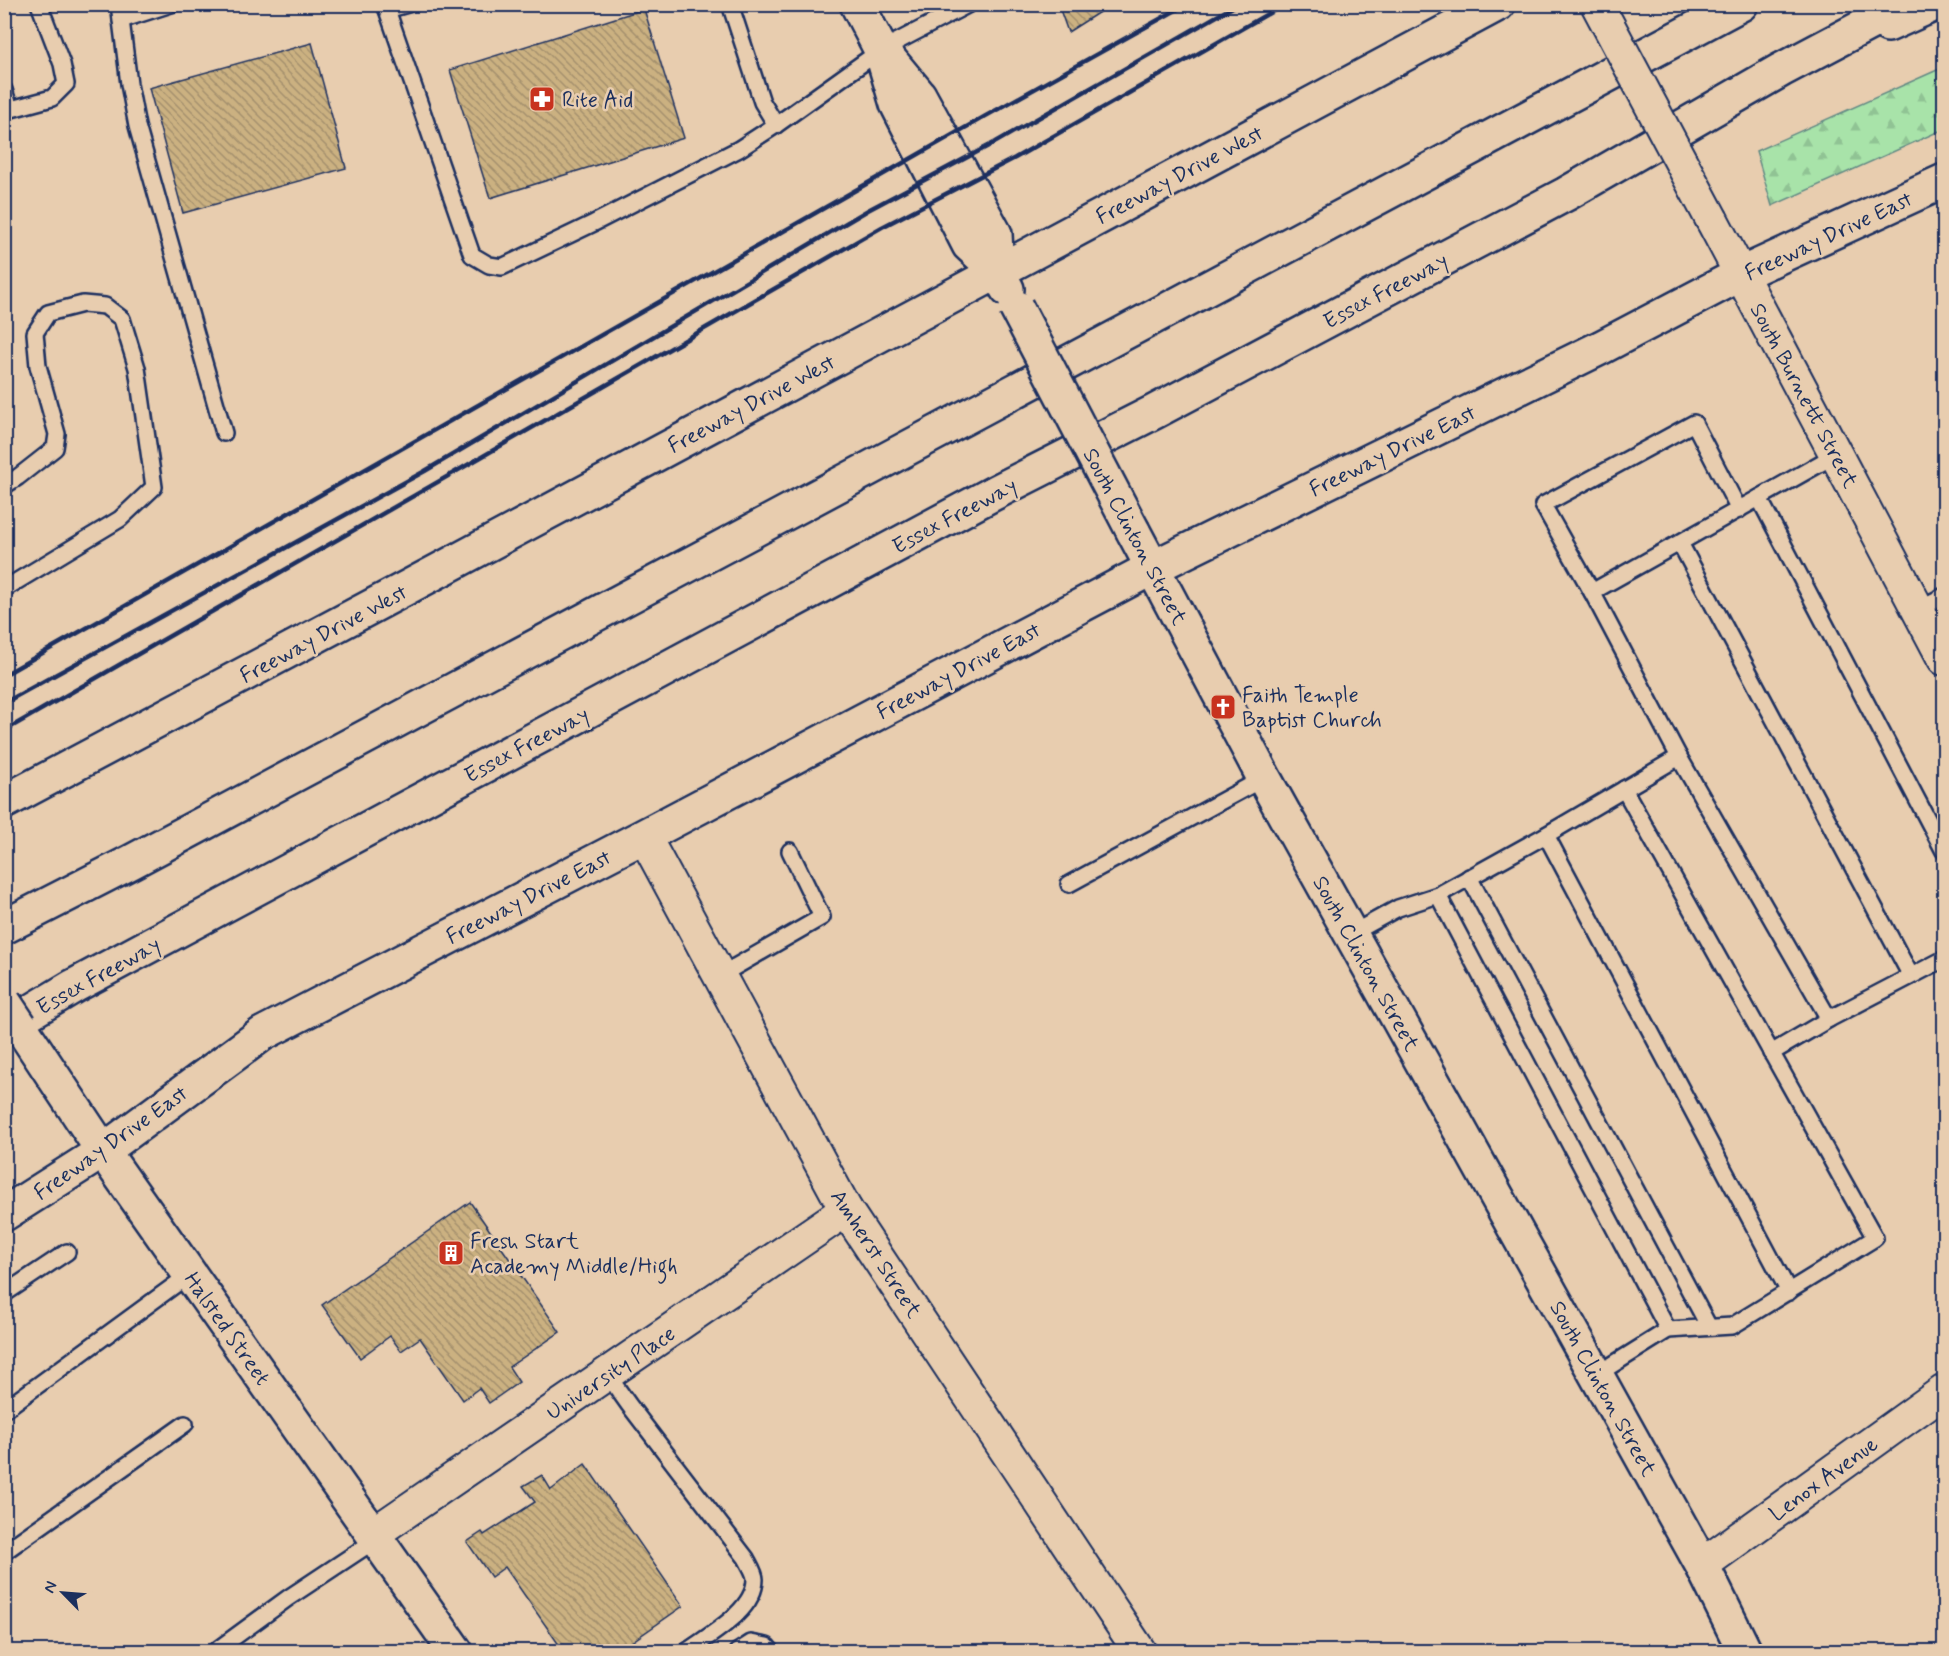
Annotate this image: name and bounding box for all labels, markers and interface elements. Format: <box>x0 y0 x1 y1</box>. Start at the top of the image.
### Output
pharmacy icon: Rite Aid <box>527 84 557 114</box>
place label: Rite Aid <box>562 87 633 115</box>
street label: Freeway Drive West <box>1091 120 1268 232</box>
street label: Freeway Drive East <box>1741 186 1917 288</box>
street label: Essex Freeway <box>1319 247 1453 336</box>
street label: South Burnett Street <box>1743 299 1864 493</box>
street label: Freeway Drive West <box>663 349 840 461</box>
street label: Freeway Drive East <box>1305 399 1481 504</box>
street label: South Clinton Street <box>1076 444 1193 630</box>
street label: Essex Freeway <box>888 472 1022 561</box>
street label: Freeway Drive West <box>235 579 412 691</box>
street label: Freeway Drive East <box>872 617 1046 727</box>
place label: Faith Temple Baptist Church <box>1242 682 1382 735</box>
church icon: Faith Temple Baptist Church <box>1208 692 1238 722</box>
street label: Essex Freeway <box>460 701 594 790</box>
street label: Freeway Drive East <box>442 844 616 952</box>
street label: South Clinton Street <box>1305 871 1425 1057</box>
street label: Essex Freeway <box>32 931 166 1022</box>
street label: Freeway Drive East <box>29 1080 194 1207</box>
street label: Amherst Street <box>823 1185 927 1324</box>
place label: Fresh Start Academy Middle/High <box>470 1228 678 1284</box>
building icon: Fresh Start Academy Middle/High <box>436 1238 466 1268</box>
street label: Halsted Street <box>177 1267 276 1391</box>
street label: South Clinton Street <box>1542 1296 1662 1482</box>
street label: University Place <box>541 1320 681 1427</box>
street label: Lenox Avenue <box>1764 1431 1884 1529</box>
north arrow <box>33 1563 93 1623</box>
text: N <box>39 1578 63 1597</box>

